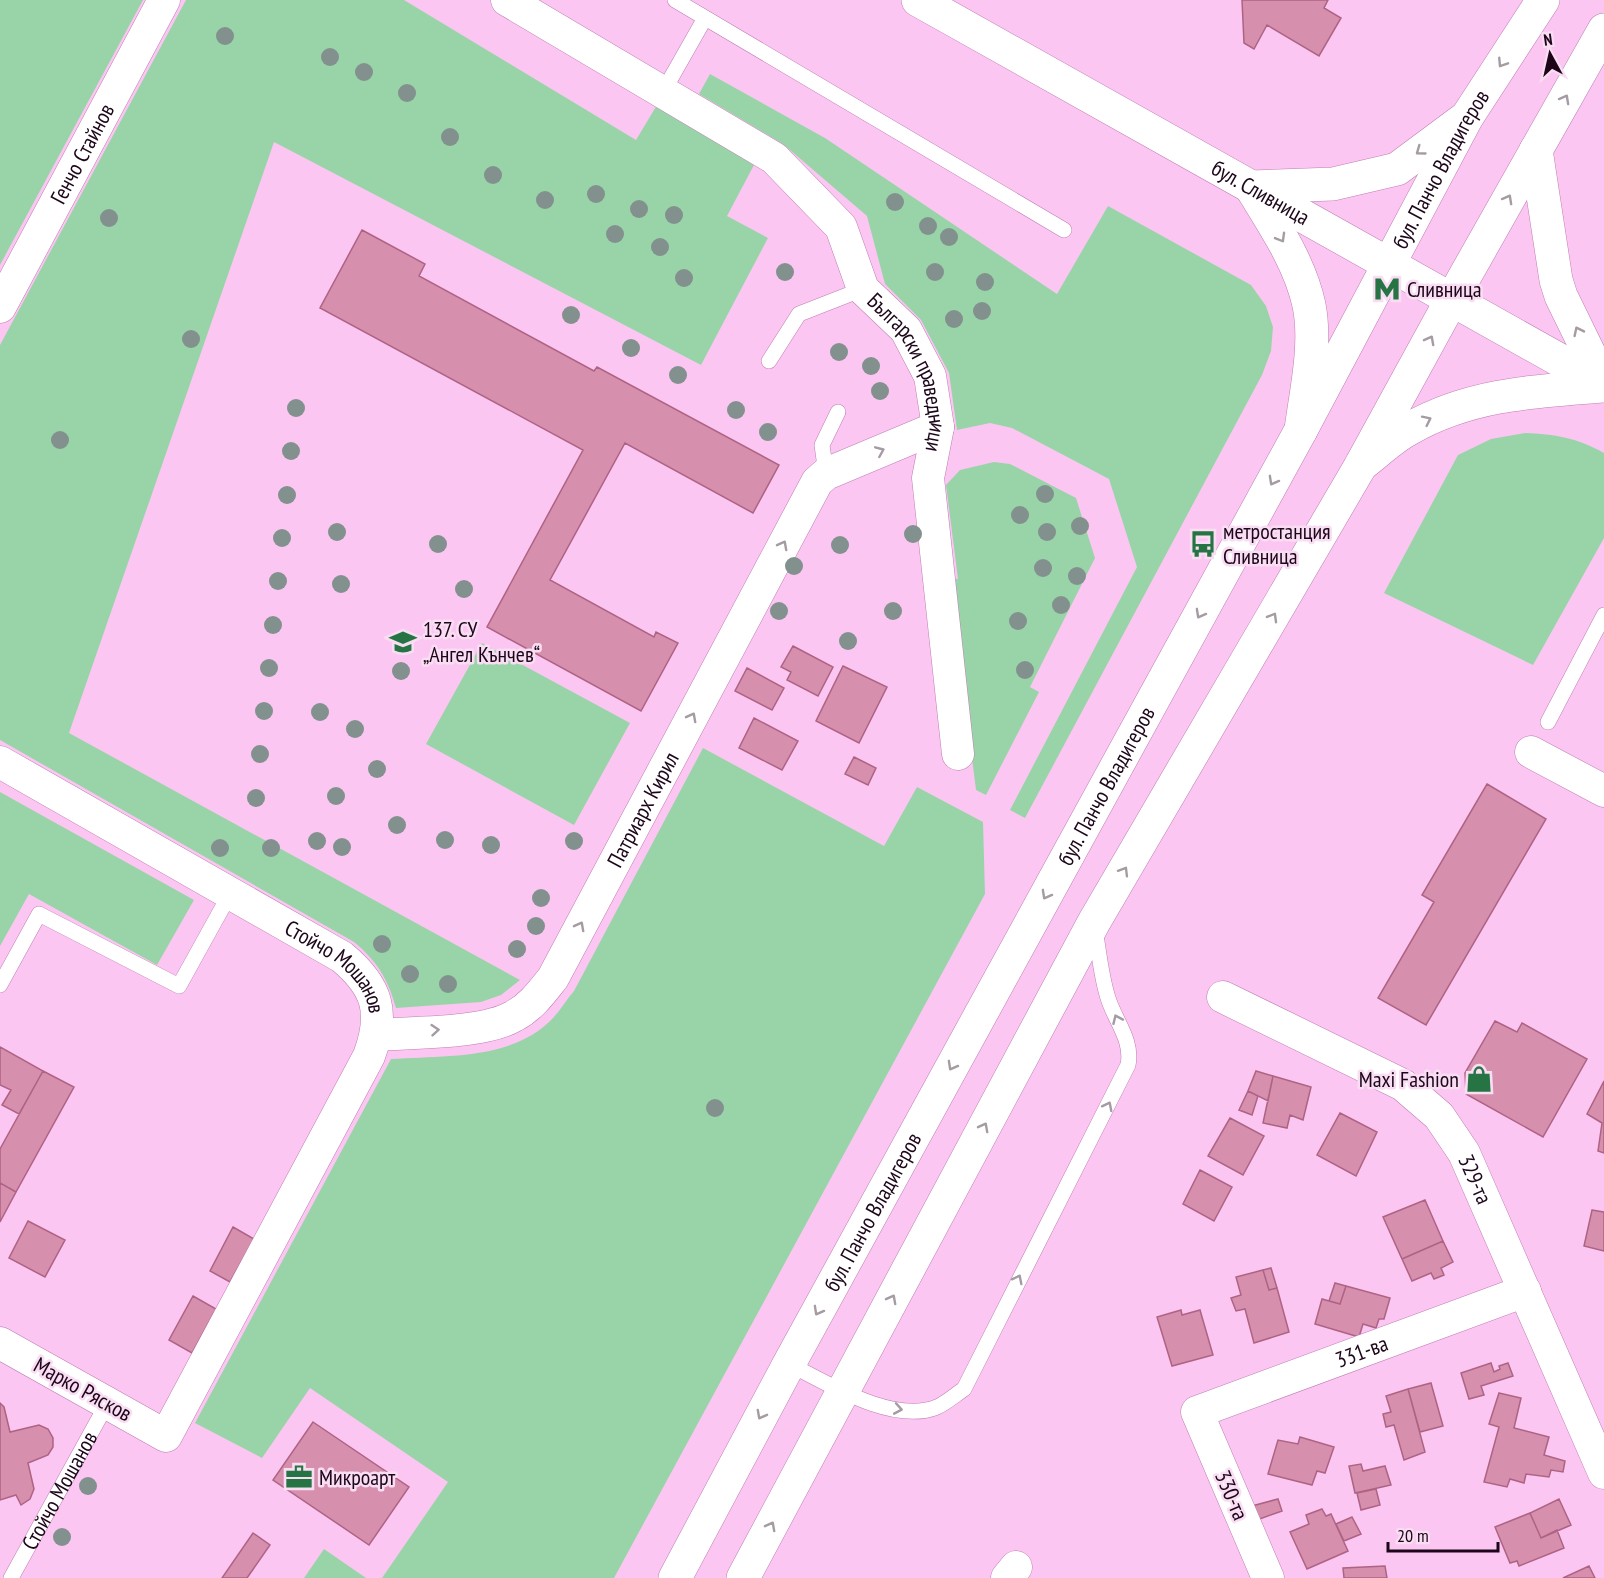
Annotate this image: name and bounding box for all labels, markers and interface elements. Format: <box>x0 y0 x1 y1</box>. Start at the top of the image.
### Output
north arrow <box>1520 24 1580 84</box>
text: N <box>1542 29 1554 50</box>
one-way arrow <box>1499 57 1510 68</box>
street label: бул. Панчо Владигеров <box>1386 84 1495 253</box>
one-way arrow <box>1558 95 1569 105</box>
street label: Генчо Стайнов <box>44 98 120 209</box>
one-way arrow <box>1416 144 1427 155</box>
street label: бул. Сливница <box>1207 154 1315 231</box>
one-way arrow <box>1501 195 1512 205</box>
one-way arrow <box>1274 232 1285 242</box>
metro station icon: Сливница <box>1372 274 1402 304</box>
place label: Сливница <box>1407 275 1482 303</box>
street label: Български праведници <box>862 287 952 455</box>
one-way arrow <box>1574 327 1585 338</box>
one-way arrow <box>1423 336 1434 346</box>
one-way arrow <box>1420 416 1431 427</box>
one-way arrow <box>874 446 885 458</box>
one-way arrow <box>1269 475 1280 486</box>
place label: метростанция Сливница <box>1223 517 1331 570</box>
bus stop icon: метростанция Сливница <box>1188 529 1218 559</box>
one-way arrow <box>776 540 787 551</box>
one-way arrow <box>1196 607 1207 618</box>
one-way arrow <box>1266 613 1277 623</box>
place label: 137. СУ „Ангел Кънчев“ <box>423 615 540 668</box>
school or university icon: 137. СУ „Ангел Кънчев“ <box>388 627 418 657</box>
street label: бул. Панчо Владигеров <box>1051 701 1161 870</box>
one-way arrow <box>685 712 696 723</box>
street label: Патриарх Кирил <box>601 747 685 872</box>
one-way arrow <box>1117 867 1128 877</box>
one-way arrow <box>1042 889 1053 899</box>
street label: Стойчо Мошанов <box>280 913 391 1015</box>
one-way arrow <box>573 922 584 932</box>
one-way arrow <box>1113 1015 1125 1026</box>
one-way arrow <box>430 1024 439 1037</box>
one-way arrow <box>948 1060 959 1070</box>
shop icon: Maxi Fashion <box>1464 1064 1494 1094</box>
place label: Maxi Fashion <box>1359 1065 1459 1093</box>
one-way arrow <box>1101 1102 1112 1112</box>
one-way arrow <box>977 1123 988 1133</box>
street label: бул. Панчо Владигеров <box>818 1127 927 1296</box>
street label: 329-та <box>1452 1150 1499 1208</box>
one-way arrow <box>1011 1275 1022 1285</box>
one-way arrow <box>885 1294 896 1305</box>
one-way arrow <box>814 1304 825 1315</box>
street label: 331-ва <box>1332 1329 1392 1374</box>
street label: Марко Рясков <box>29 1351 137 1427</box>
one-way arrow <box>893 1402 902 1414</box>
one-way arrow <box>757 1409 768 1420</box>
street label: Стойчо Мошанов <box>15 1426 103 1555</box>
office icon: Микроарт <box>284 1462 314 1492</box>
place label: Микроарт <box>319 1463 396 1491</box>
street label: 330-та <box>1209 1466 1255 1524</box>
scale bar <box>1388 1515 1498 1553</box>
one-way arrow <box>763 1522 775 1533</box>
text: 20 m <box>1397 1524 1429 1547</box>

